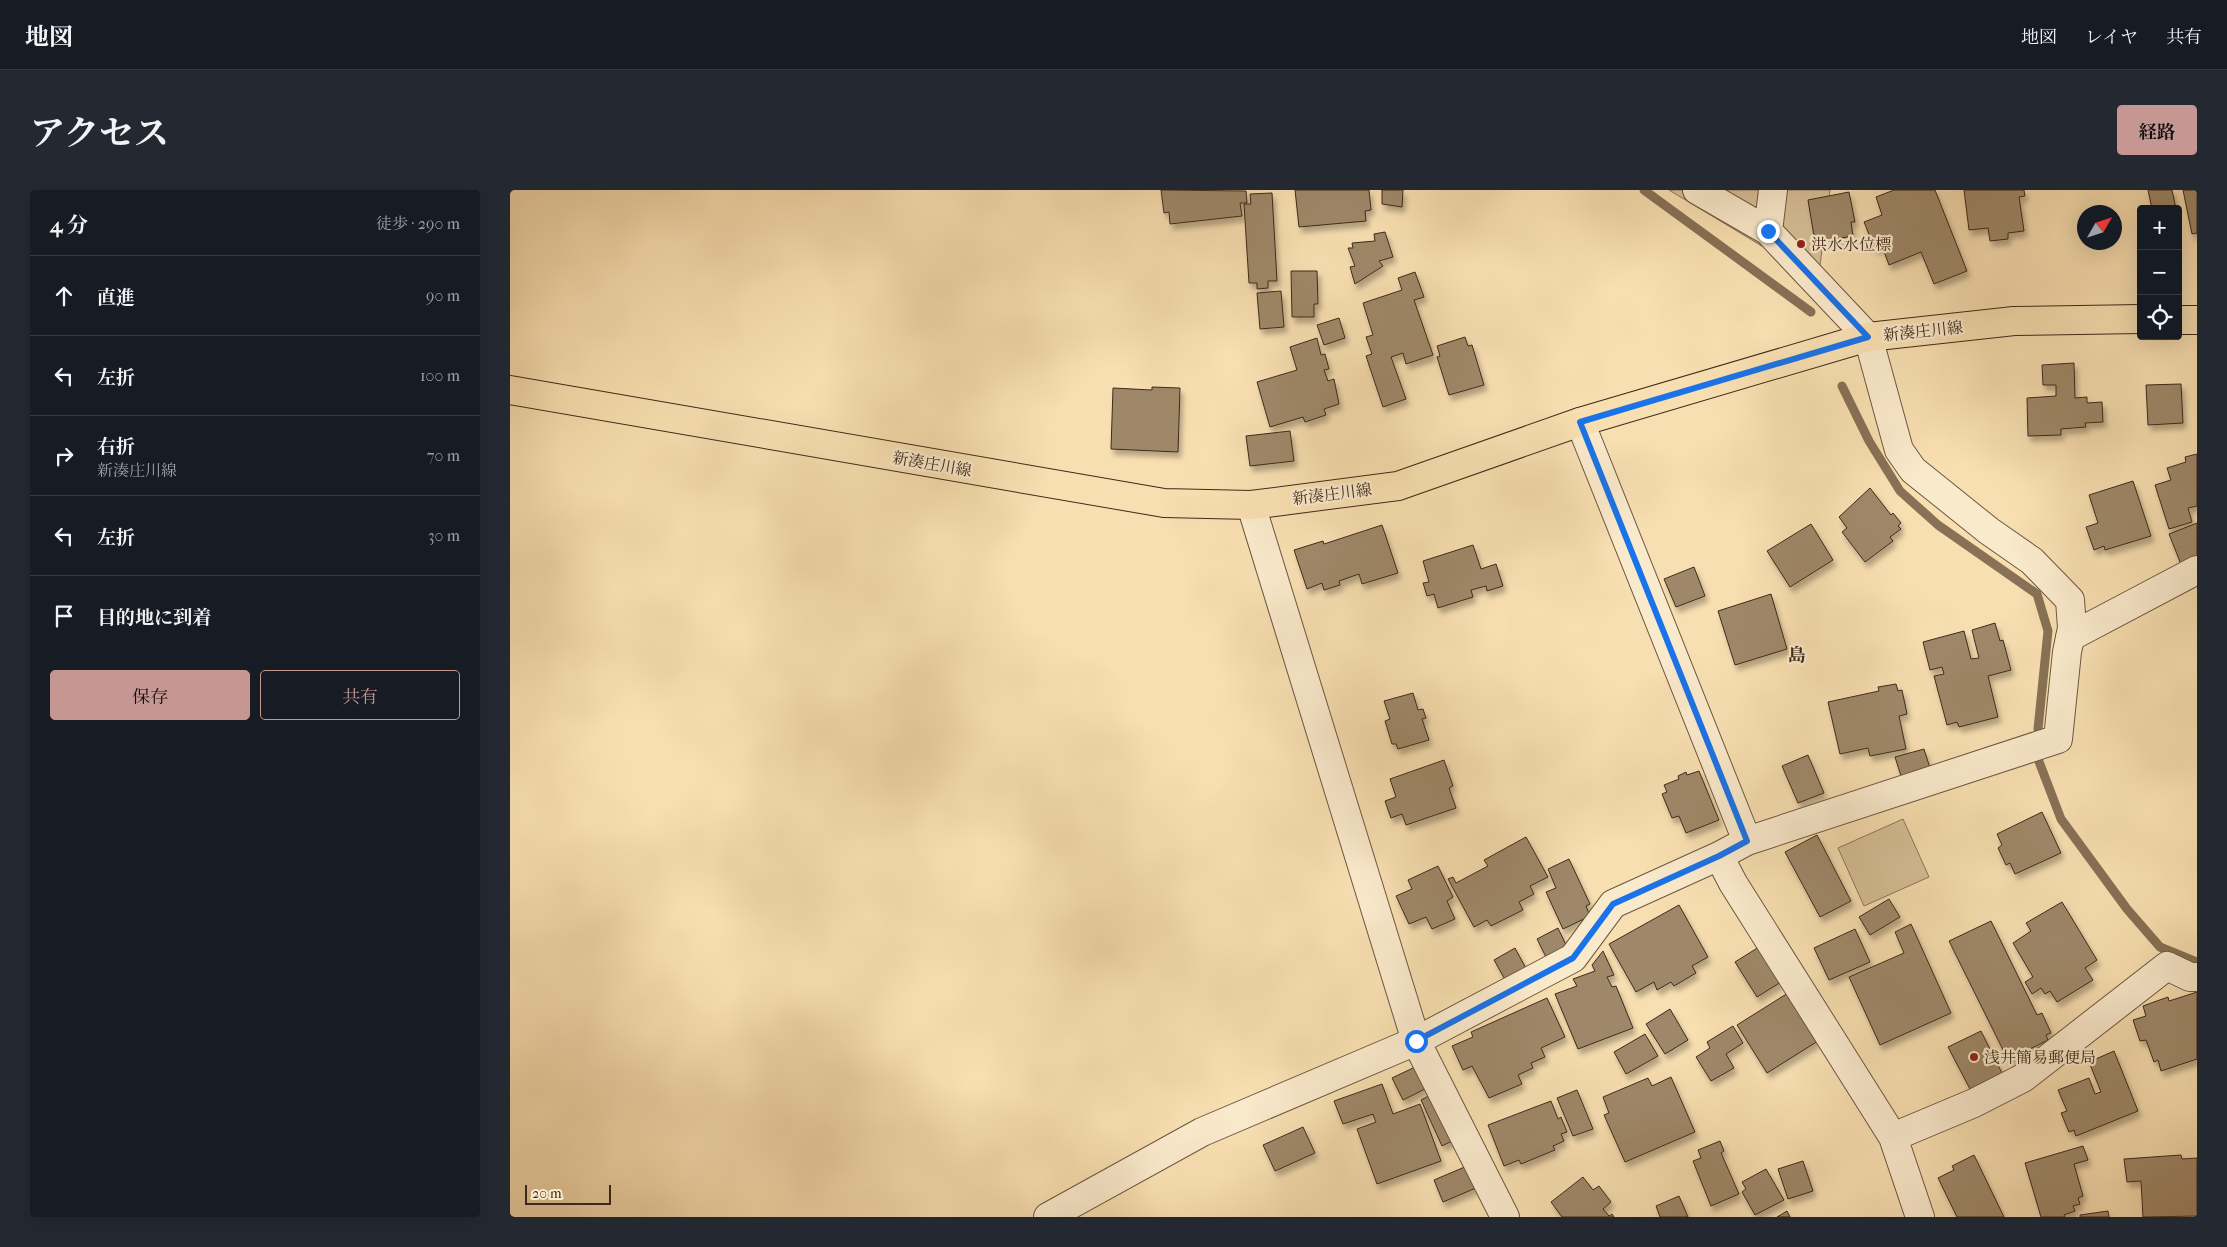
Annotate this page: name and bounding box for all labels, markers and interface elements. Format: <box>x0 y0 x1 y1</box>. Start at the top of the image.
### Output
text: 地図 <box>25 23 73 51</box>
text: 地図 <box>2021 27 2057 48</box>
text: レイヤ <box>2085 27 2138 48</box>
text: 共有 <box>2166 27 2202 48</box>
button: 経路 <box>2117 105 2197 155</box>
text: アクセス <box>30 113 169 154</box>
north arrow <box>2077 205 2122 250</box>
map controls <box>2137 205 2182 340</box>
button: + <box>2137 205 2182 250</box>
text: 4 分 <box>50 213 88 237</box>
text: 徒歩 · 290 m <box>376 214 460 233</box>
route end <box>1757 220 1780 243</box>
place label: 洪水水位標 <box>1811 235 1891 254</box>
marker: 洪水水位標 <box>1795 238 1807 250</box>
button: − <box>2137 250 2182 295</box>
icon: ahead <box>50 282 78 310</box>
text: 90 m <box>426 286 460 305</box>
text: 直進 <box>97 287 135 309</box>
button: locate <box>2137 295 2182 340</box>
street label: 新湊庄川線 <box>1882 317 1964 345</box>
icon: left <box>50 362 78 390</box>
text: 100 m <box>420 366 460 385</box>
text: 左折 <box>97 367 135 389</box>
text: 右折 <box>97 436 135 458</box>
icon: right <box>50 442 78 470</box>
text: 70 m <box>427 446 460 465</box>
street label: 新湊庄川線 <box>891 448 973 480</box>
text: 新湊庄川線 <box>97 461 177 480</box>
street label: 新湊庄川線 <box>1291 480 1373 508</box>
icon: left <box>50 522 78 550</box>
text: 30 m <box>428 526 460 545</box>
text: 左折 <box>97 527 135 549</box>
icon: arrive <box>50 602 78 630</box>
text: 目的地に到着 <box>97 607 211 629</box>
district label: 島 <box>1788 645 1806 666</box>
button: 保存 <box>50 670 250 720</box>
button: 共有 <box>260 670 460 720</box>
route start <box>1405 1030 1428 1053</box>
place label: 浅井簡易郵便局 <box>1984 1048 2096 1067</box>
marker: 浅井簡易郵便局 <box>1968 1051 1980 1063</box>
scale bar <box>525 1182 611 1205</box>
text: 20 m <box>532 1185 562 1202</box>

